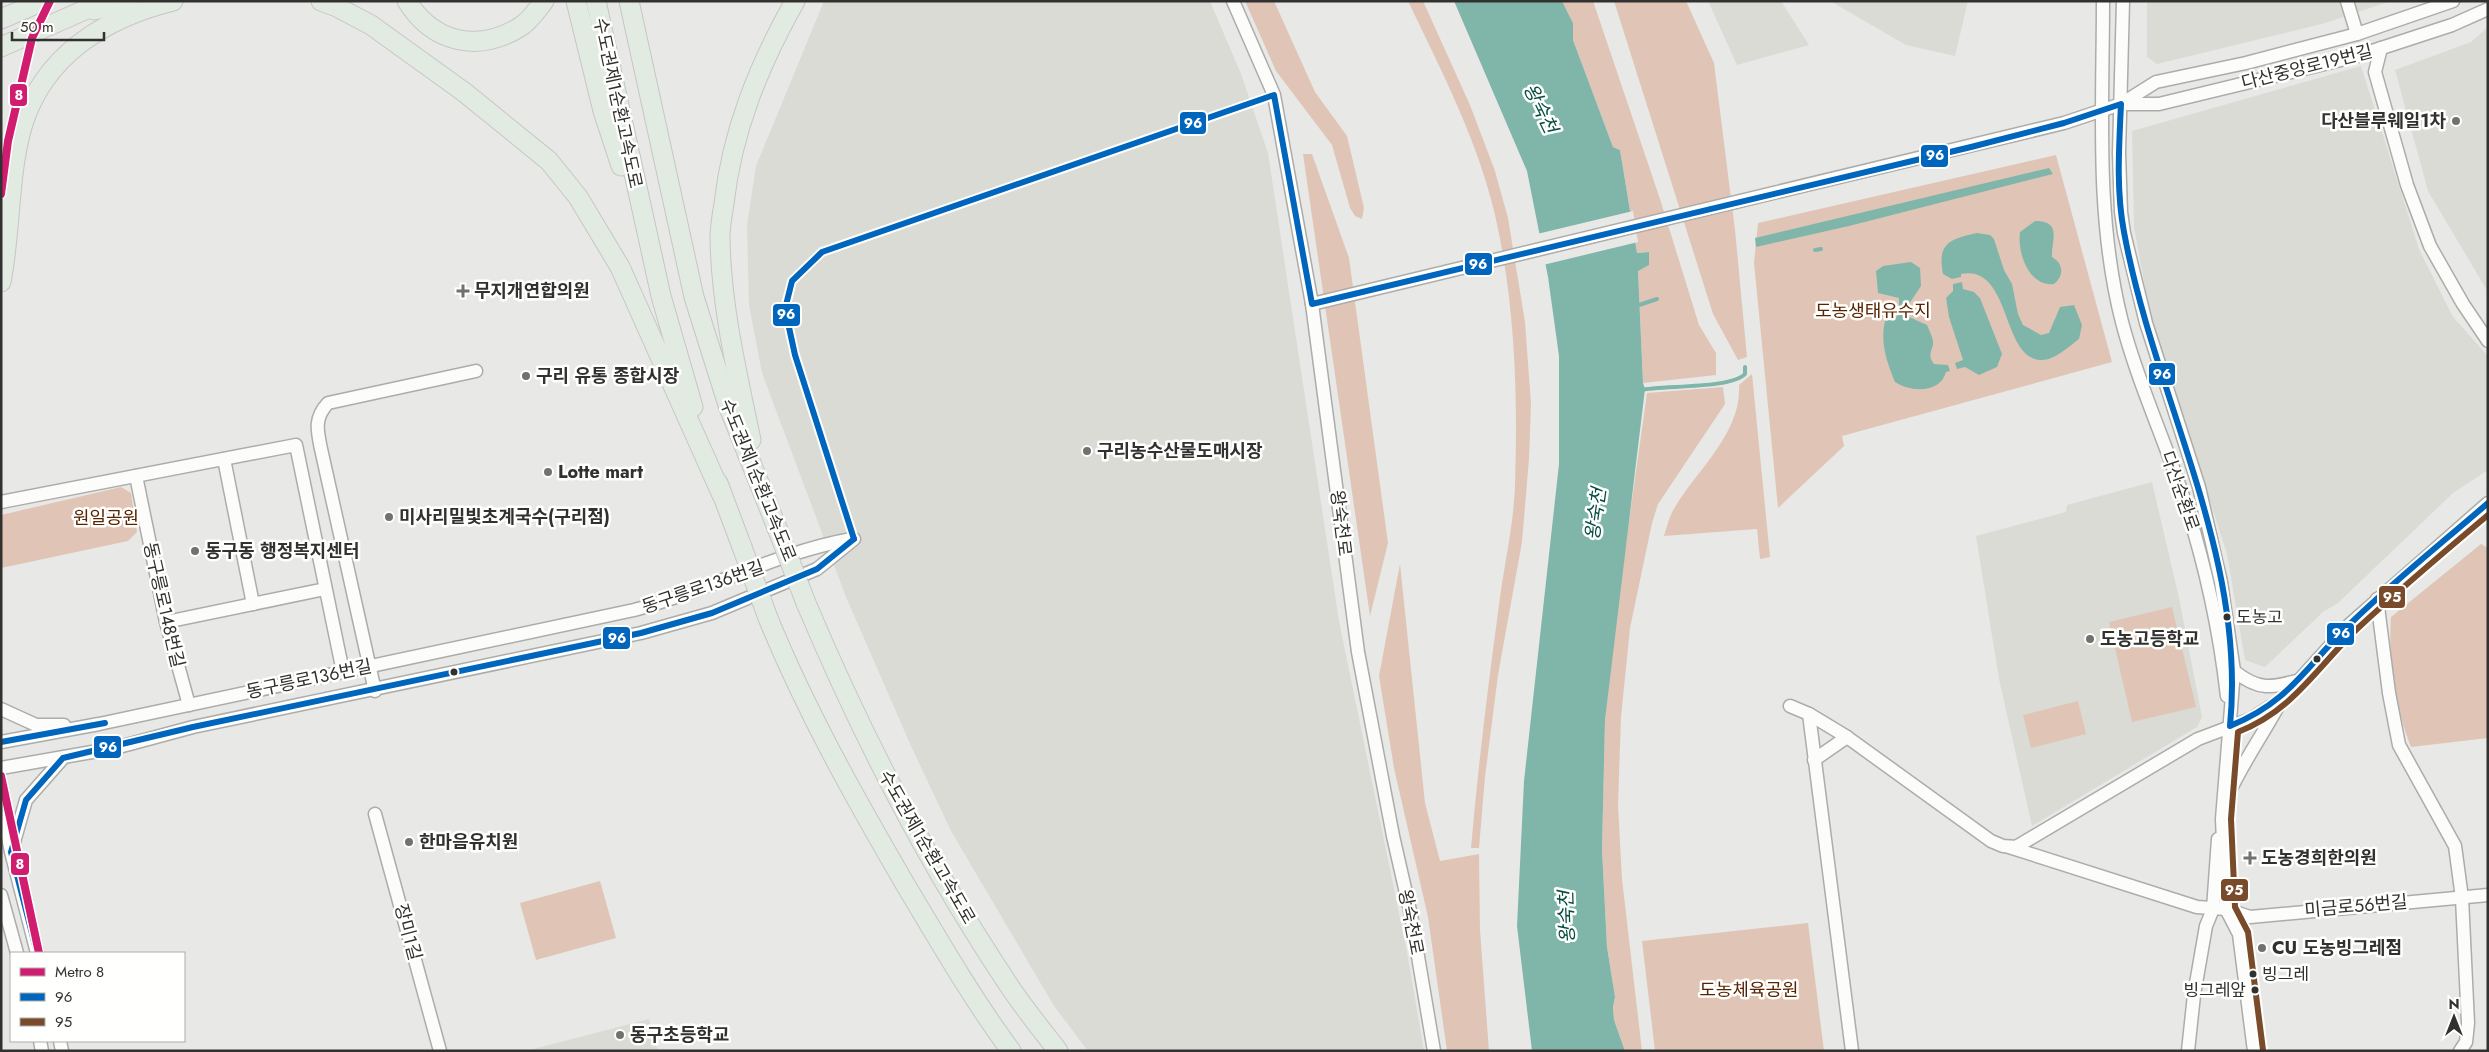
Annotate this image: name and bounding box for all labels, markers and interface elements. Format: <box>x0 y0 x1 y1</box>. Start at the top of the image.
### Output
scale bar <box>12 10 105 42</box>
street label: 수도권제1순환고속도로 <box>587 15 649 191</box>
text: 50 m <box>20 16 54 38</box>
street label: 다산중앙로19번길 <box>2239 38 2375 96</box>
water label: 왕숙천 <box>1517 79 1565 139</box>
line badge: 8 <box>9 83 28 107</box>
text: 8 <box>15 85 24 105</box>
place label: 다산블루웨일1차 <box>2321 108 2446 134</box>
line badge: 96 <box>1179 111 1207 135</box>
text: 96 <box>1184 113 1202 133</box>
marker: 다산블루웨일1차 <box>2450 115 2462 127</box>
line badge: 96 <box>1920 144 1949 168</box>
text: 96 <box>1926 145 1944 165</box>
line badge: 96 <box>1464 252 1493 276</box>
text: 96 <box>1469 254 1487 274</box>
place label: 무지개연합의원 <box>474 278 590 304</box>
marker: 무지개연합의원 <box>456 284 470 298</box>
park label: 도농생태유수지 <box>1815 298 1931 324</box>
line badge: 96 <box>772 303 801 327</box>
text: 96 <box>777 304 795 324</box>
line badge: 96 <box>2148 362 2176 386</box>
place label: 구리 유통 종합시장 <box>536 363 680 389</box>
text: 96 <box>2153 364 2171 384</box>
marker: 구리 유통 종합시장 <box>520 370 532 382</box>
street label: 수도권제1순환고속도로 <box>713 395 803 565</box>
place label: 구리농수산물도매시장 <box>1097 438 1263 464</box>
marker: 구리농수산물도매시장 <box>1081 445 1093 457</box>
street label: 다산순환로 <box>2154 448 2206 534</box>
place label: Lotte mart <box>558 459 643 485</box>
marker: Lotte mart <box>542 466 554 478</box>
water label: 왕숙천 <box>1578 485 1613 542</box>
street label: 왕숙천로 <box>1324 489 1358 557</box>
place label: 미사리밀빛초계국수(구리점) <box>399 504 610 530</box>
park label: 원일공원 <box>73 505 139 531</box>
marker: 미사리밀빛초계국수(구리점) <box>383 511 395 523</box>
place label: 동구동 행정복지센터 <box>205 538 359 564</box>
street label: 동구릉로148번길 <box>137 540 191 670</box>
marker: 동구동 행정복지센터 <box>189 545 201 557</box>
street label: 동구릉로136번길 <box>638 554 768 620</box>
line badge: 95 <box>2378 585 2406 609</box>
text: 95 <box>2383 587 2401 607</box>
place label: 도농고 <box>2236 605 2283 629</box>
marker: 도농고 <box>2222 612 2232 622</box>
line badge: 96 <box>2326 622 2355 646</box>
text: 96 <box>2332 623 2350 643</box>
line badge: 96 <box>602 626 631 650</box>
place label: 도농고등학교 <box>2100 626 2199 652</box>
text: 96 <box>608 628 626 648</box>
marker: 도농고등학교 <box>2084 633 2096 645</box>
street label: 동구릉로136번길 <box>244 653 374 705</box>
unlabelled marker <box>2312 654 2322 664</box>
unlabelled marker <box>449 667 459 677</box>
line badge: 96 <box>93 735 122 759</box>
text: 96 <box>99 737 117 757</box>
street label: 수도권제1순환고속도로 <box>872 765 982 929</box>
place label: 한마음유치원 <box>419 829 518 855</box>
marker: 한마음유치원 <box>403 836 415 848</box>
place label: 도농경희한의원 <box>2261 845 2377 871</box>
marker: 도농경희한의원 <box>2243 851 2257 865</box>
line badge: 8 <box>10 852 30 876</box>
text: 8 <box>16 854 25 874</box>
line badge: 95 <box>2220 878 2249 902</box>
text: 95 <box>2225 880 2243 900</box>
street label: 왕숙천로 <box>1392 887 1430 957</box>
water label: 왕숙천 <box>1552 889 1581 944</box>
street label: 미금로56번길 <box>2303 889 2409 923</box>
street label: 장미1길 <box>388 901 428 963</box>
place label: CU 도농빙그레점 <box>2272 935 2402 961</box>
marker: CU 도농빙그레점 <box>2256 942 2268 954</box>
legend <box>10 952 185 1042</box>
text: Metro 8 <box>55 961 104 983</box>
place label: 빙그레 <box>2262 962 2309 986</box>
marker: 빙그레 <box>2248 969 2258 979</box>
park label: 도농체육공원 <box>1699 977 1799 1003</box>
place label: 빙그레앞 <box>2183 978 2246 1002</box>
marker: 빙그레앞 <box>2250 985 2260 995</box>
text: 96 <box>55 986 72 1008</box>
north arrow <box>2429 992 2479 1042</box>
text: N <box>2448 994 2460 1014</box>
text: 95 <box>55 1011 72 1033</box>
place label: 동구초등학교 <box>630 1022 729 1048</box>
marker: 동구초등학교 <box>614 1029 626 1041</box>

